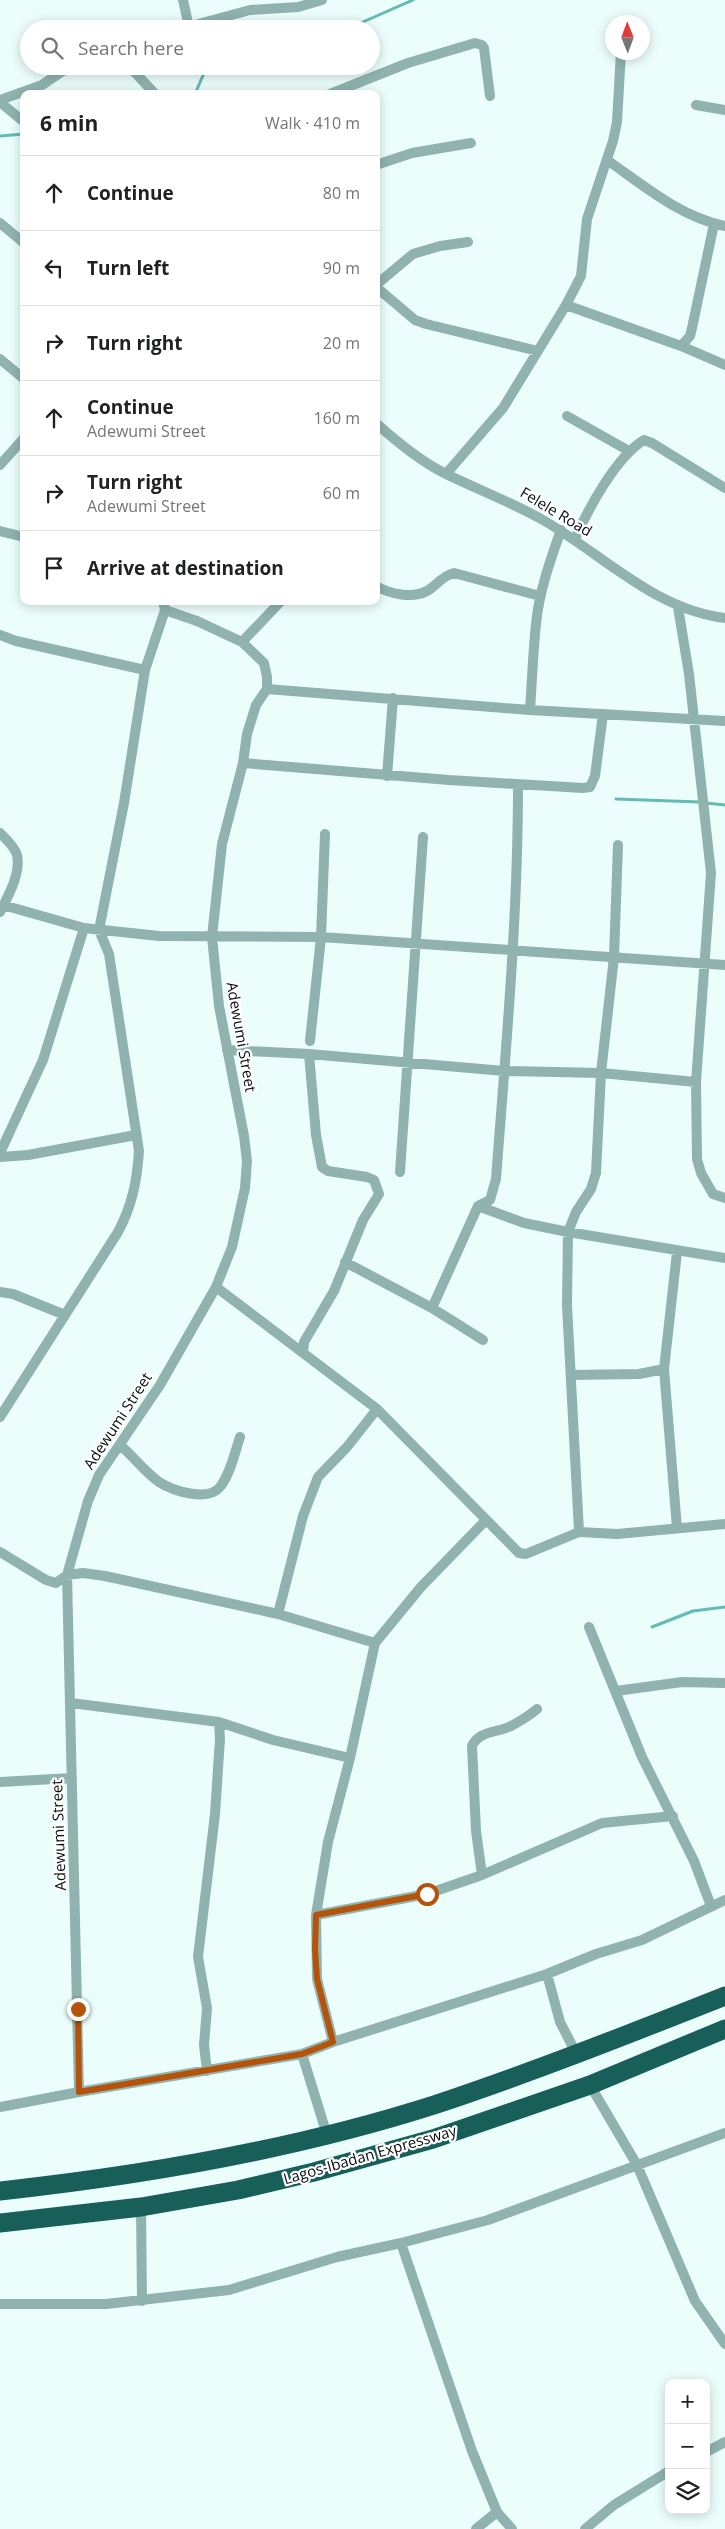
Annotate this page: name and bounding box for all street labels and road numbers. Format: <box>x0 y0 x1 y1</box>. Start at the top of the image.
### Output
street label: Felele Road <box>517 482 596 540</box>
street label: Adewumi Street <box>222 980 262 1093</box>
street label: Adewumi Street <box>78 1368 156 1473</box>
street label: Adewumi Street <box>46 1779 70 1891</box>
street label: Lagos-Ibadan Expressway <box>281 2120 459 2188</box>

